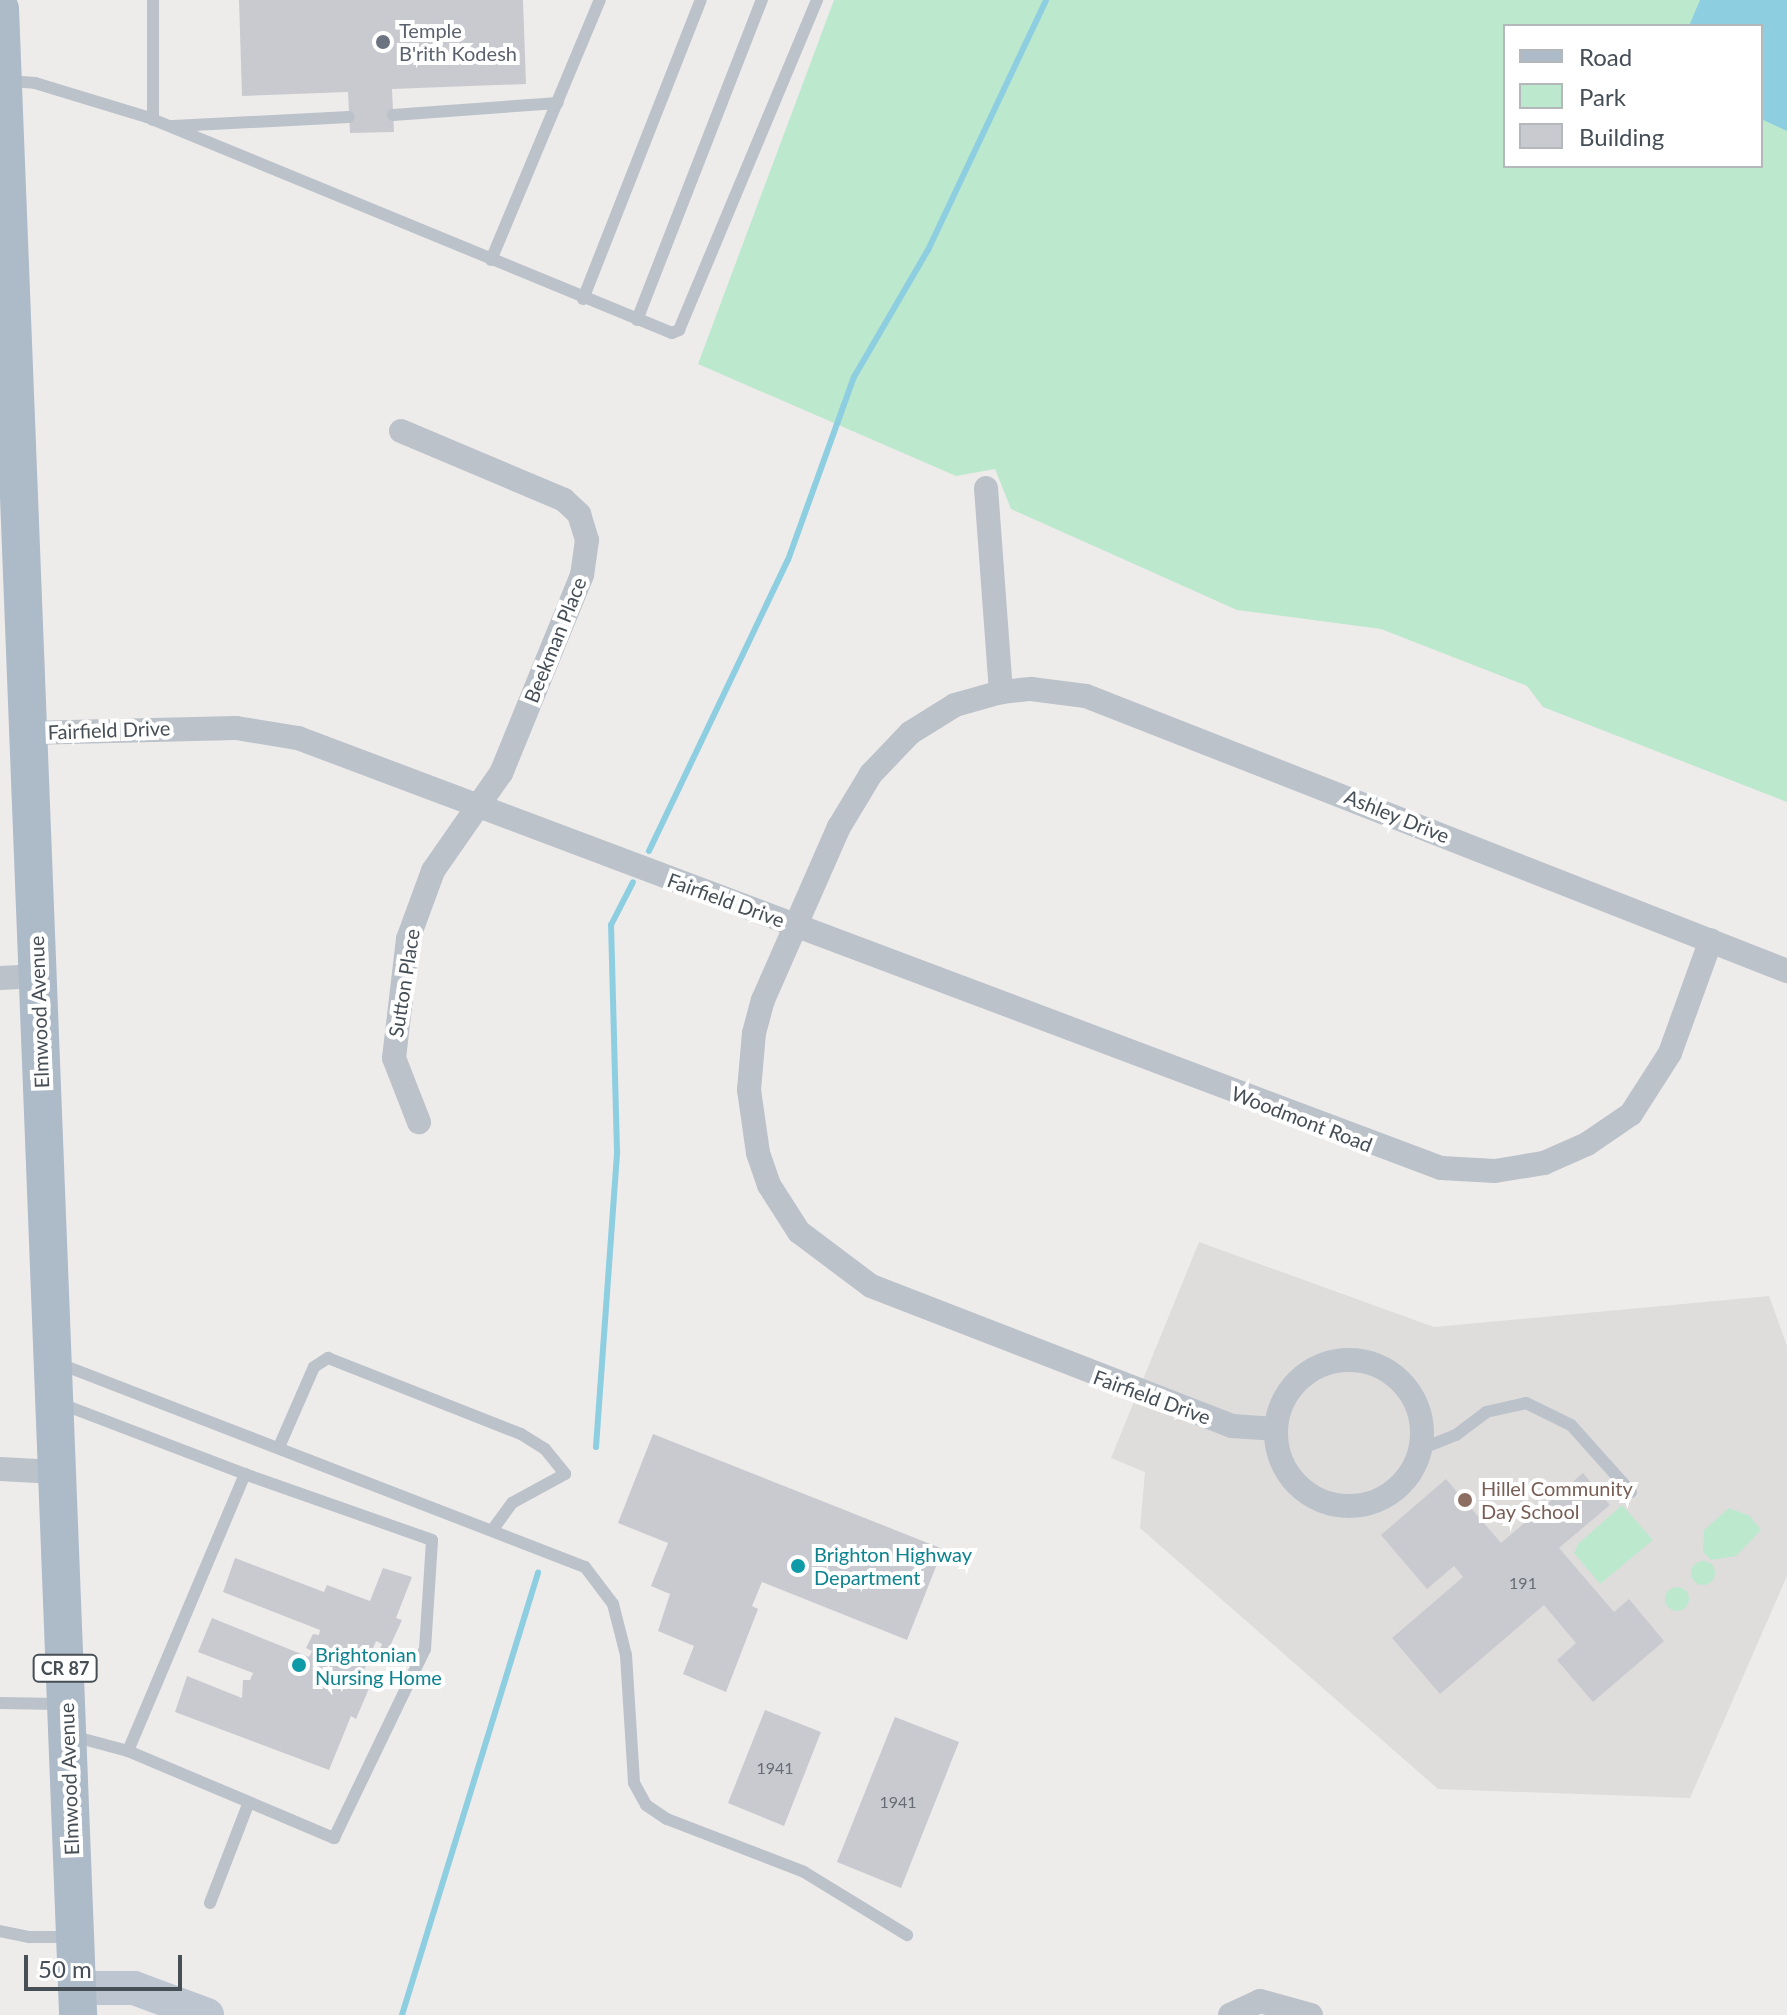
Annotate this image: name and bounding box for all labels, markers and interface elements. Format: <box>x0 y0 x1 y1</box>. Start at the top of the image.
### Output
place label: Temple B'rith Kodesh <box>399 18 517 65</box>
legend <box>1503 24 1763 168</box>
marker: Temple B'rith Kodesh <box>374 33 392 51</box>
text: Road <box>1579 42 1632 71</box>
text: Park <box>1579 82 1626 111</box>
text: Building <box>1579 122 1664 151</box>
street label: Beekman Place <box>519 574 591 706</box>
street label: Fairfield Drive <box>47 716 171 744</box>
street label: Ashley Drive <box>1341 784 1453 848</box>
street label: Fairfield Drive <box>664 868 788 932</box>
street label: Sutton Place <box>384 927 424 1039</box>
street label: Elmwood Avenue <box>24 935 54 1089</box>
street label: Woodmont Road <box>1228 1081 1376 1157</box>
street label: Fairfield Drive <box>1090 1365 1214 1429</box>
place label: Hillel Community Day School <box>1481 1476 1633 1523</box>
marker: Hillel Community Day School <box>1456 1491 1474 1509</box>
place label: Brighton Highway Department <box>814 1542 972 1589</box>
marker: Brighton Highway Department <box>789 1557 807 1575</box>
house number: 191 <box>1509 1573 1537 1593</box>
place label: Brightonian Nursing Home <box>315 1642 442 1689</box>
road number: CR 87 <box>31 1654 99 1682</box>
marker: Brightonian Nursing Home <box>290 1656 308 1674</box>
street label: Elmwood Avenue <box>54 1702 84 1856</box>
house number: 1941 <box>756 1758 794 1778</box>
house number: 1941 <box>879 1792 917 1812</box>
scale bar <box>28 1939 186 1989</box>
text: 50 m <box>38 1954 92 1983</box>

